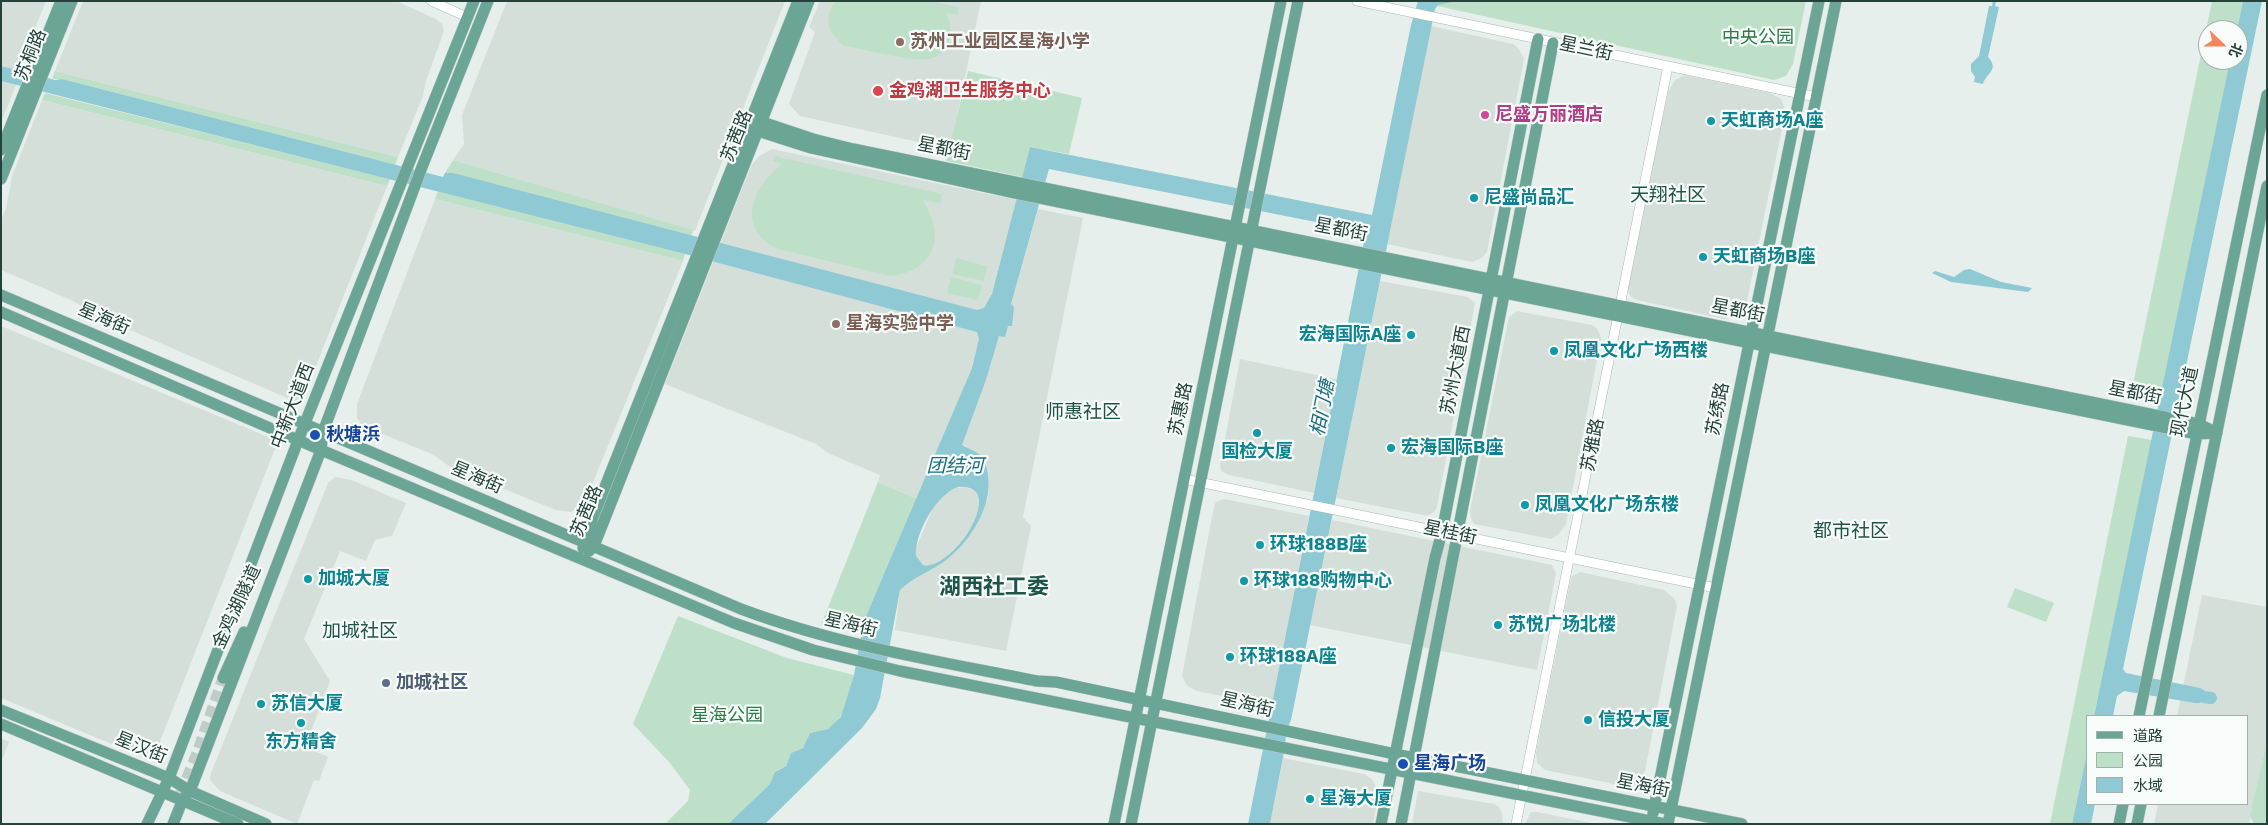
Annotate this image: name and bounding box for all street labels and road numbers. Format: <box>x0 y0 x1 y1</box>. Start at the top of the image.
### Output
street label: 苏桐路 <box>11 26 51 84</box>
street label: 星兰街 <box>1557 33 1615 65</box>
street label: 苏茜路 <box>717 107 757 165</box>
street label: 星都街 <box>915 133 973 165</box>
street label: 星都街 <box>1312 214 1370 246</box>
street label: 星都街 <box>1709 295 1767 327</box>
street label: 星海街 <box>75 299 133 339</box>
street label: 苏州大道西 <box>1437 324 1475 416</box>
street label: 中新大道西 <box>267 360 319 452</box>
street label: 现代大道 <box>2167 365 2203 439</box>
street label: 星都街 <box>2106 377 2164 409</box>
street label: 苏惠路 <box>1165 380 1197 438</box>
street label: 苏绣路 <box>1702 380 1734 438</box>
street label: 苏雅路 <box>1577 416 1609 474</box>
street label: 星海街 <box>448 458 506 498</box>
street label: 苏茜路 <box>567 482 607 540</box>
street label: 星桂街 <box>1421 517 1479 549</box>
street label: 金鸡湖隧道 <box>208 562 266 652</box>
street label: 星海街 <box>822 608 880 642</box>
street label: 星海街 <box>1218 688 1276 722</box>
street label: 星汉街 <box>112 728 170 768</box>
street label: 星海街 <box>1614 770 1672 802</box>

